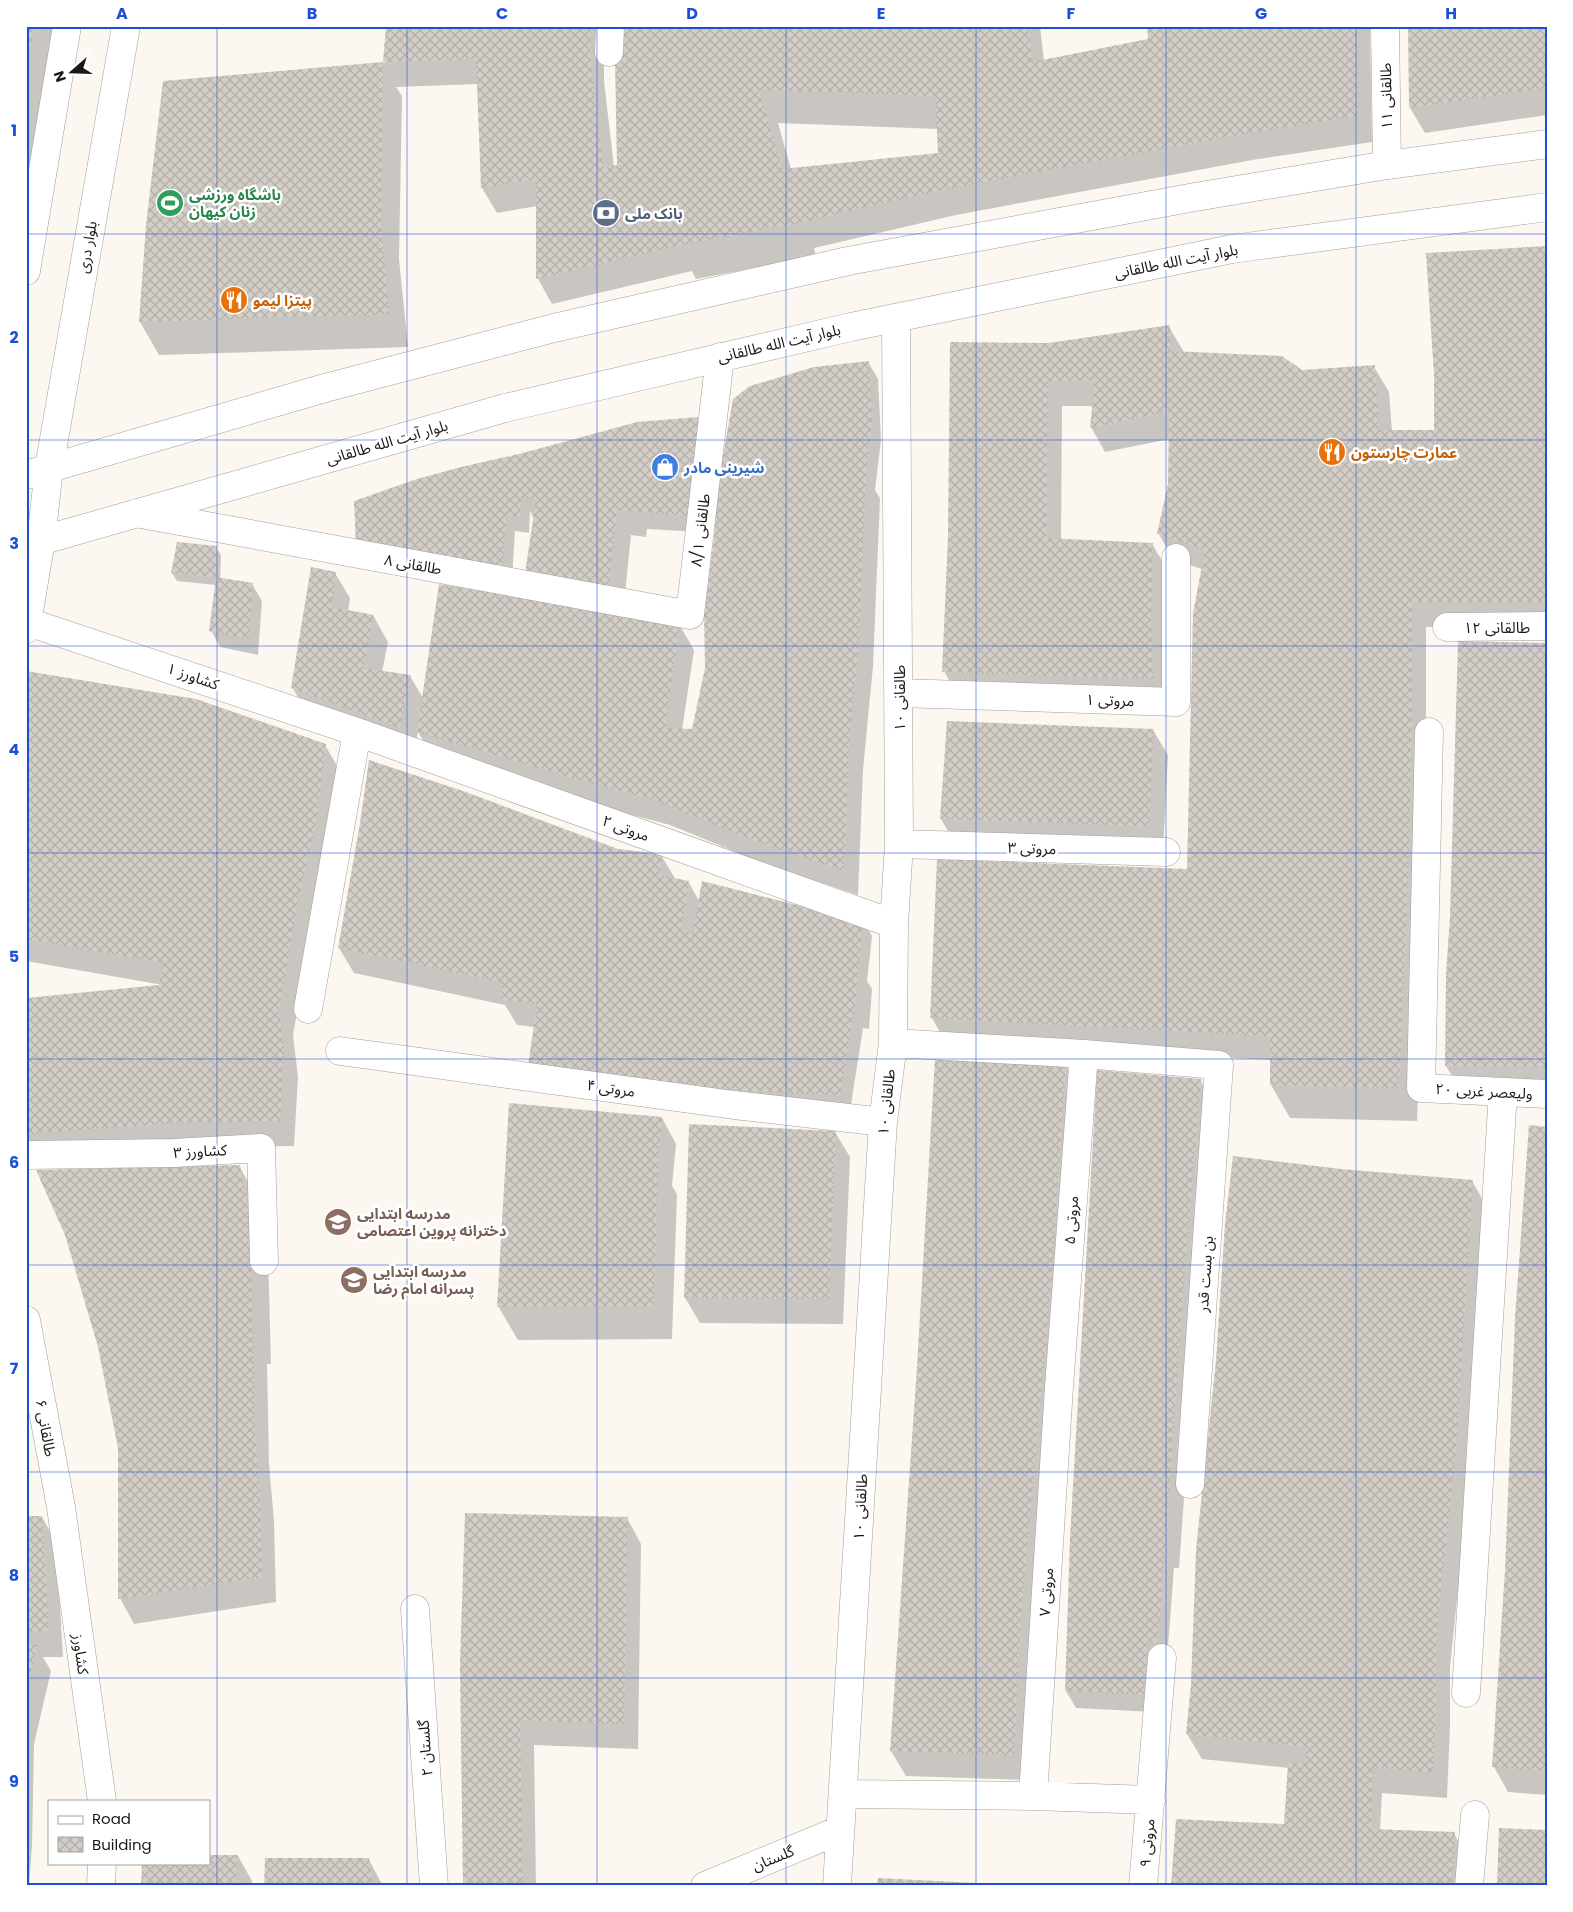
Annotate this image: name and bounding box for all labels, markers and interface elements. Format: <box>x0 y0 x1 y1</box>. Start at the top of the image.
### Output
text: A <box>116 2 128 25</box>
text: B <box>307 2 317 25</box>
text: C <box>496 2 508 25</box>
text: D <box>686 2 698 25</box>
text: E <box>877 2 885 25</box>
text: F <box>1067 2 1076 25</box>
text: G <box>1255 2 1267 25</box>
text: H <box>1445 2 1457 25</box>
north arrow <box>48 48 98 98</box>
street label: طالقانی ۱۱ <box>1375 63 1397 129</box>
text: N <box>49 68 71 85</box>
text: 1 <box>11 119 17 142</box>
place label: باشگاه ورزشی زنان کیهان <box>189 184 281 222</box>
sports icon: باشگاه ورزشی زنان کیهان <box>155 188 185 218</box>
bank icon: بانک ملی <box>591 198 621 228</box>
place label: بانک ملی <box>625 203 683 224</box>
street label: بلوار دری <box>72 219 102 275</box>
street label: بلوار آیت الله طالقانی <box>1112 239 1240 283</box>
restaurant icon: پیتزا لیمو <box>219 285 249 315</box>
place label: پیتزا لیمو <box>253 290 312 311</box>
street label: بلوار آیت الله طالقانی <box>715 319 843 367</box>
text: 2 <box>9 326 19 349</box>
street label: بلوار آیت الله طالقانی <box>324 415 450 469</box>
restaurant icon: عمارت چارستون <box>1317 437 1347 467</box>
place label: عمارت چارستون <box>1351 442 1457 463</box>
shop icon: شیرینی مادر <box>650 452 680 482</box>
place label: شیرینی مادر <box>683 457 764 478</box>
street label: طالقانی ۸/۱ <box>685 492 715 568</box>
text: 3 <box>9 532 19 555</box>
street label: طالقانی ۸ <box>383 549 443 579</box>
street label: طالقانی ۱۲ <box>1464 617 1530 638</box>
street label: کشاورز ۱ <box>164 657 223 695</box>
street label: طالقانی ۱۰ <box>889 665 910 731</box>
street label: مروتی ۱ <box>1085 689 1135 711</box>
text: 4 <box>9 738 20 761</box>
street label: مروتی ۲ <box>600 810 652 846</box>
street label: مروتی ۳ <box>1007 837 1057 859</box>
text: 5 <box>9 945 19 968</box>
street label: طالقانی ۱۰ <box>872 1068 900 1136</box>
street label: مروتی ۴ <box>585 1074 637 1102</box>
street label: ولیعصر غربی ۲۰ <box>1435 1078 1533 1104</box>
street label: کشاورز ۳ <box>173 1139 228 1163</box>
text: 6 <box>9 1151 19 1174</box>
street label: مروتی ۵ <box>1059 1195 1083 1245</box>
place label: مدرسه ابتدایی دخترانه پروین اعتصامی <box>357 1203 507 1241</box>
school or university icon: مدرسه ابتدایی دخترانه پروین اعتصامی <box>323 1207 353 1237</box>
street label: بن بست قدر <box>1192 1235 1218 1314</box>
place label: مدرسه ابتدایی پسرانه امام رضا <box>373 1261 474 1300</box>
school or university icon: مدرسه ابتدایی پسرانه امام رضا <box>339 1265 369 1295</box>
text: 7 <box>10 1357 19 1380</box>
street label: طالقانی ۶ <box>31 1398 61 1458</box>
street label: طالقانی ۱۰ <box>848 1473 872 1541</box>
text: 8 <box>9 1564 19 1587</box>
street label: مروتی ۷ <box>1034 1567 1058 1617</box>
street label: کشاورز <box>68 1631 94 1677</box>
street label: گلستان ۲ <box>413 1718 437 1777</box>
text: 9 <box>9 1770 19 1793</box>
legend <box>48 1800 210 1864</box>
text: Road <box>92 1808 131 1829</box>
street label: مروتی ۹ <box>1134 1818 1160 1868</box>
text: Building <box>92 1834 152 1855</box>
street label: گلستان <box>749 1840 798 1876</box>

